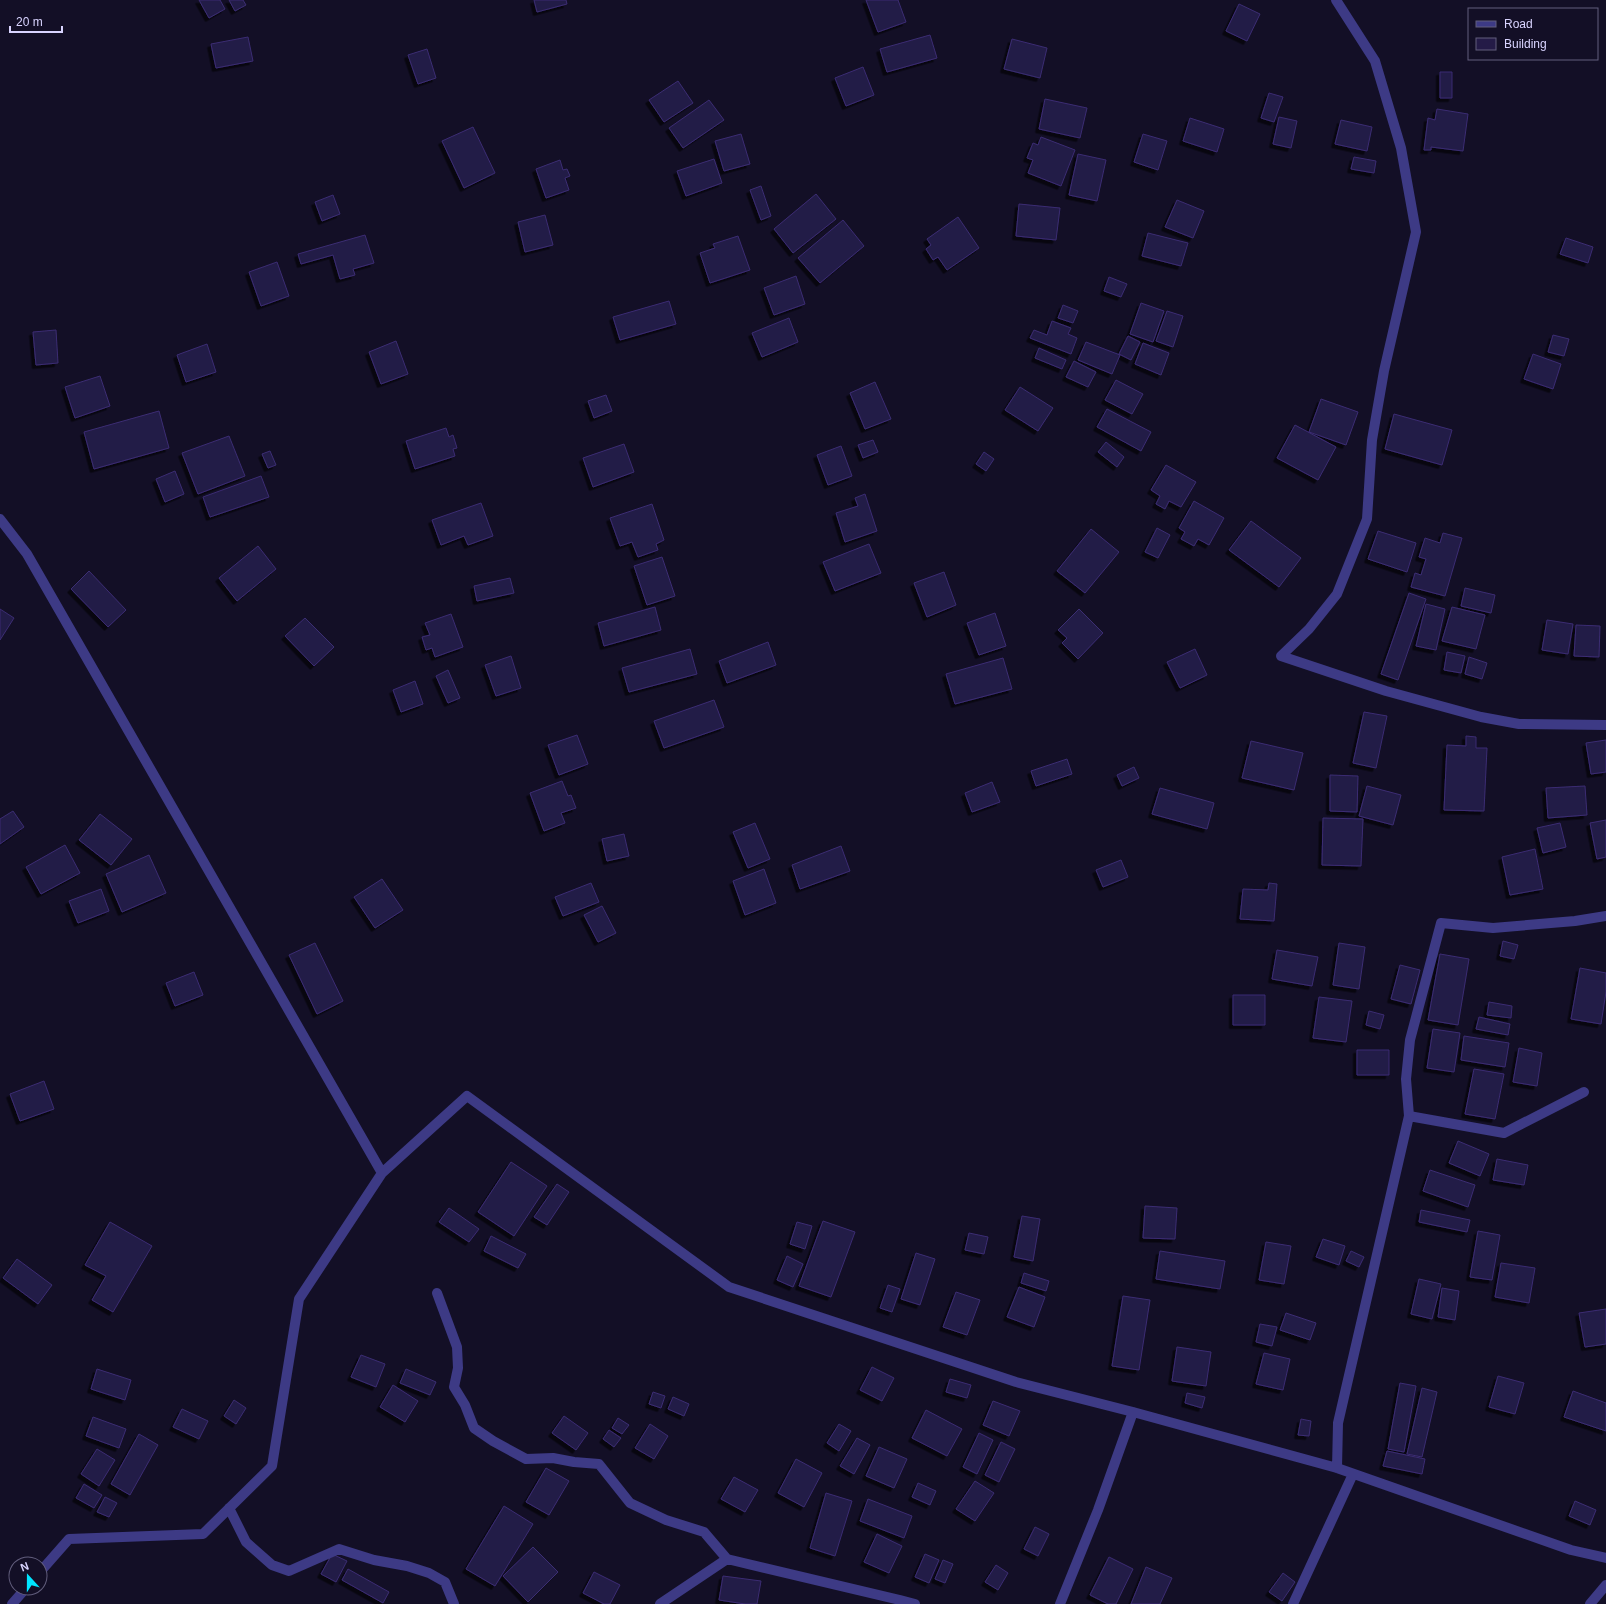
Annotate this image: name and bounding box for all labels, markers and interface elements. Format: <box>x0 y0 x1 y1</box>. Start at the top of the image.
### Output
scale bar <box>10 8 62 34</box>
legend <box>1468 8 1598 60</box>
text: 20 m <box>16 15 43 29</box>
text: Road <box>1504 17 1533 31</box>
text: Building <box>1504 37 1547 51</box>
north arrow <box>8 1556 48 1596</box>
text: N <box>19 1560 30 1574</box>

